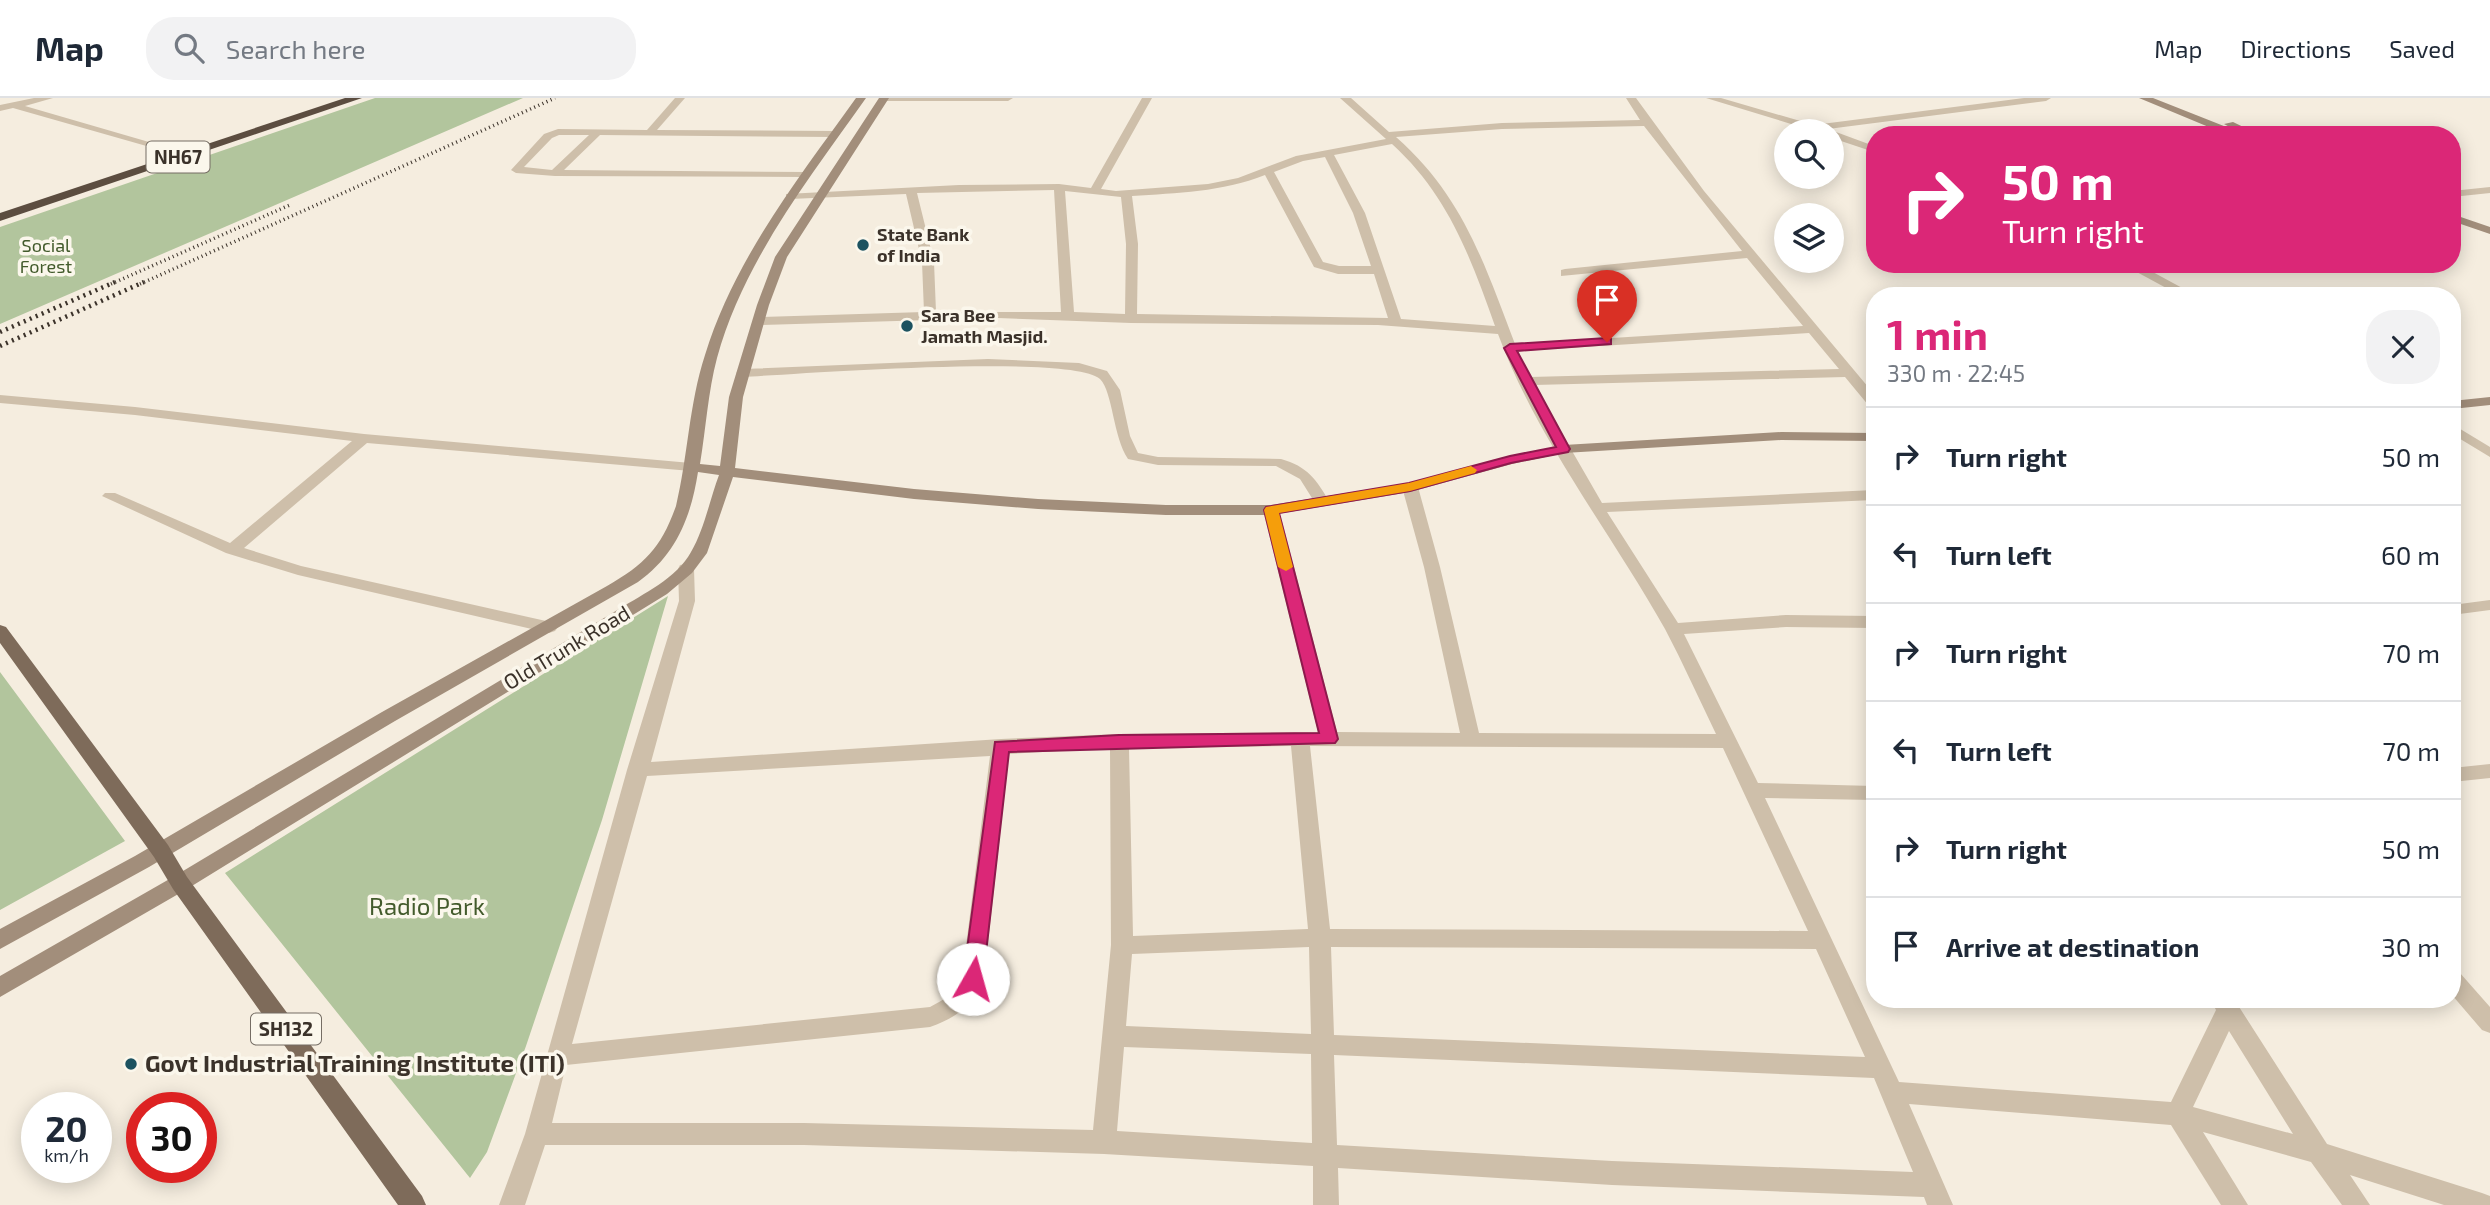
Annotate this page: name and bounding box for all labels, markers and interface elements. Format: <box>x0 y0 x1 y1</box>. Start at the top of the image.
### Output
search box <box>146 17 636 80</box>
text: Map <box>35 28 104 68</box>
icon: search <box>170 29 208 67</box>
text: Search here <box>226 33 365 64</box>
text: Map <box>2154 34 2202 63</box>
text: Directions <box>2240 34 2351 63</box>
text: Saved <box>2389 34 2455 63</box>
map controls <box>1774 119 1844 273</box>
button: search <box>1774 119 1844 189</box>
road number: NH67 <box>146 142 210 172</box>
text: 50 m <box>2002 151 2114 210</box>
icon: right <box>1887 154 1978 245</box>
button: layers <box>1774 203 1844 273</box>
text: Turn right <box>2002 211 2144 249</box>
place label: State Bank of India <box>877 223 969 266</box>
park label: Social Forest <box>20 234 72 277</box>
marker: State Bank of India <box>855 237 871 253</box>
pin <box>1577 270 1637 342</box>
icon: arrive <box>1588 281 1626 319</box>
place label: Sara Bee Jamath Masjid. <box>921 304 1048 347</box>
text: 1 min <box>1887 308 1988 358</box>
button: close <box>2366 310 2440 384</box>
marker: Sara Bee Jamath Masjid. <box>899 318 915 334</box>
text: 330 m · 22:45 <box>1887 359 2025 387</box>
icon: right <box>1887 437 1925 475</box>
text: Turn right <box>1946 441 2067 472</box>
text: 50 m <box>2382 441 2440 472</box>
icon: left <box>1887 535 1925 573</box>
text: Turn left <box>1946 539 2052 570</box>
text: 60 m <box>2381 539 2440 570</box>
street label: Old Trunk Road <box>499 599 634 694</box>
icon: right <box>1887 633 1925 671</box>
text: Turn right <box>1946 637 2067 668</box>
text: 70 m <box>2382 637 2440 668</box>
icon: left <box>1887 731 1925 769</box>
text: Turn left <box>1946 735 2052 766</box>
text: 70 m <box>2382 735 2440 766</box>
icon: right <box>1887 829 1925 867</box>
text: Turn right <box>1946 833 2067 864</box>
text: 50 m <box>2382 833 2440 864</box>
park label: Radio Park <box>369 891 485 920</box>
icon: arrive <box>1887 927 1925 965</box>
text: Arrive at destination <box>1946 931 2199 962</box>
text: 30 m <box>2381 931 2440 962</box>
position arrow <box>936 942 1010 1016</box>
road number: SH132 <box>251 1014 321 1044</box>
place label: Govt Industrial Training Institute (ITI) <box>145 1048 565 1077</box>
marker: Govt Industrial Training Institute (ITI) <box>123 1056 139 1072</box>
speed limit sign: 30 <box>126 1092 217 1183</box>
text: 20 <box>45 1107 88 1149</box>
text: km/h <box>44 1144 89 1166</box>

